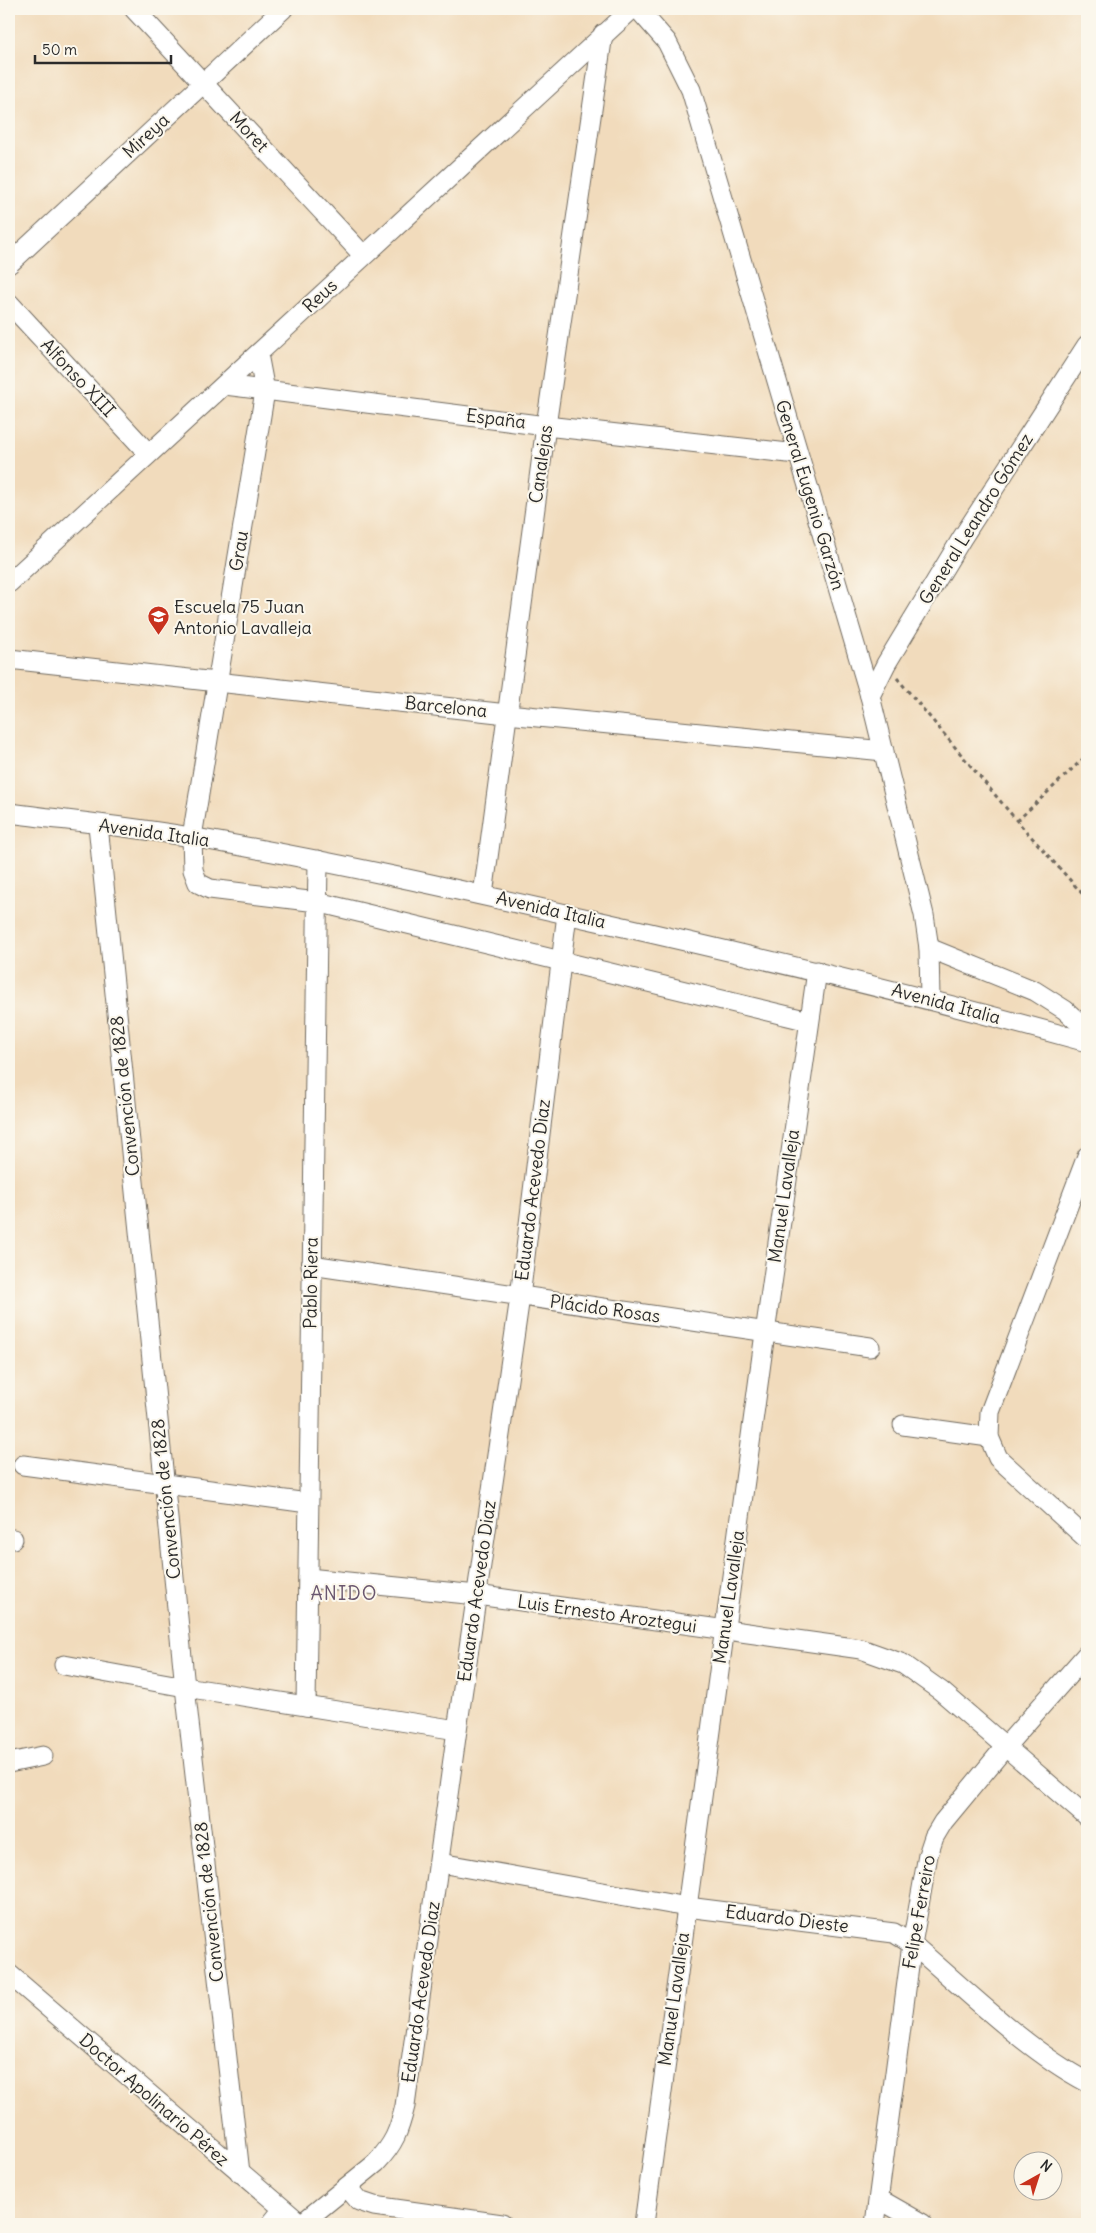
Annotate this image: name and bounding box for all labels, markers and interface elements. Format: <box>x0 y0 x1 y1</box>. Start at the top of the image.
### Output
scale bar <box>35 32 171 64</box>
text: 50 m <box>42 40 77 59</box>
street label: Moret <box>225 107 274 157</box>
street label: Mireya <box>117 108 174 163</box>
street label: Reus <box>297 274 342 318</box>
street label: Alfonso XIII <box>36 334 121 422</box>
street label: General Eugenio Garzón <box>771 397 850 593</box>
street label: España <box>465 403 527 434</box>
street label: Canalejas <box>524 423 557 505</box>
street label: General Leandro Gómez <box>913 429 1038 609</box>
street label: Grau <box>224 529 253 573</box>
place label: Escuela 75 Juan Antonio Lavalleja <box>174 595 312 639</box>
school or university icon: Escuela 75 Juan Antonio Lavalleja <box>146 605 170 636</box>
street label: Barcelona <box>404 691 488 722</box>
street label: Avenida Italia <box>97 813 211 852</box>
street label: Avenida Italia <box>494 886 608 933</box>
street label: Avenida Italia <box>889 978 1003 1029</box>
street label: Convención de 1828 <box>105 1015 144 1177</box>
street label: Eduardo Acevedo Diaz <box>510 1097 555 1282</box>
street label: Manuel Lavalleja <box>763 1128 804 1264</box>
street label: Pablo Riera <box>298 1237 323 1329</box>
street label: Plácido Rosas <box>548 1289 662 1328</box>
street label: Convención de 1828 <box>146 1418 185 1580</box>
street label: Eduardo Acevedo Diaz <box>452 1498 501 1683</box>
street label: Manuel Lavalleja <box>708 1529 749 1665</box>
district label: ANIDO <box>311 1581 377 1605</box>
street label: Luis Ernesto Aroztegui <box>516 1590 698 1637</box>
street label: Convención de 1828 <box>189 1821 228 1983</box>
street label: Felipe Ferreiro <box>897 1853 940 1971</box>
street label: Eduardo Acevedo Diaz <box>396 1899 445 2084</box>
street label: Eduardo Dieste <box>724 1900 850 1937</box>
street label: Manuel Lavalleja <box>653 1931 694 2067</box>
street label: Doctor Apolinario Pérez <box>75 2028 234 2171</box>
north arrow <box>1014 2150 1064 2200</box>
text: N <box>1037 2156 1056 2176</box>

